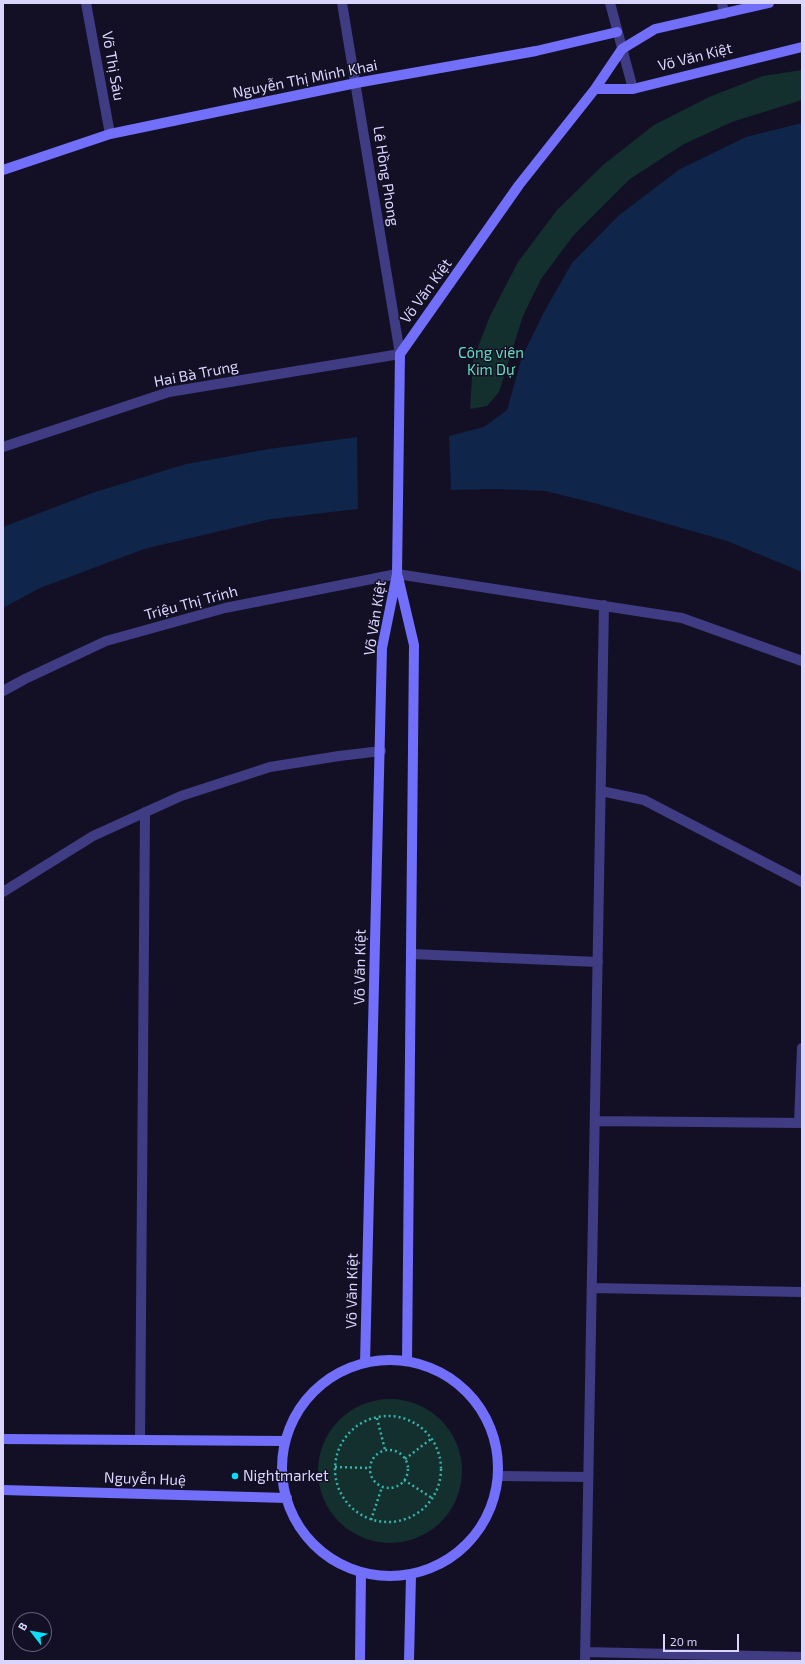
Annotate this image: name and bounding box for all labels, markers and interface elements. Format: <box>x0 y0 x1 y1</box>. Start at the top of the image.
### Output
street label: Võ Thị Sáu <box>98 30 128 102</box>
street label: Võ Văn Kiệt <box>656 39 734 75</box>
street label: Nguyễn Thị Minh Khai <box>231 56 379 102</box>
street label: Lê Hồng Phong <box>369 125 403 227</box>
street label: Võ Văn Kiệt <box>396 255 456 327</box>
park label: Công viên Kim Dự <box>458 344 524 379</box>
street label: Hai Bà Trưng <box>152 357 240 391</box>
street label: Võ Văn Kiệt <box>360 579 390 657</box>
street label: Triệu Thị Trinh <box>142 582 240 624</box>
street label: Võ Văn Kiệt <box>350 929 370 1005</box>
street label: Võ Văn Kiệt <box>342 1253 362 1329</box>
place label: Nightmarket <box>243 1467 329 1485</box>
street label: Nguyễn Huệ <box>104 1469 186 1489</box>
marker: Nightmarket <box>230 1471 240 1481</box>
north arrow <box>12 1612 52 1652</box>
text: B <box>15 1620 30 1632</box>
scale bar <box>665 1626 741 1652</box>
text: 20 m <box>670 1634 697 1648</box>

